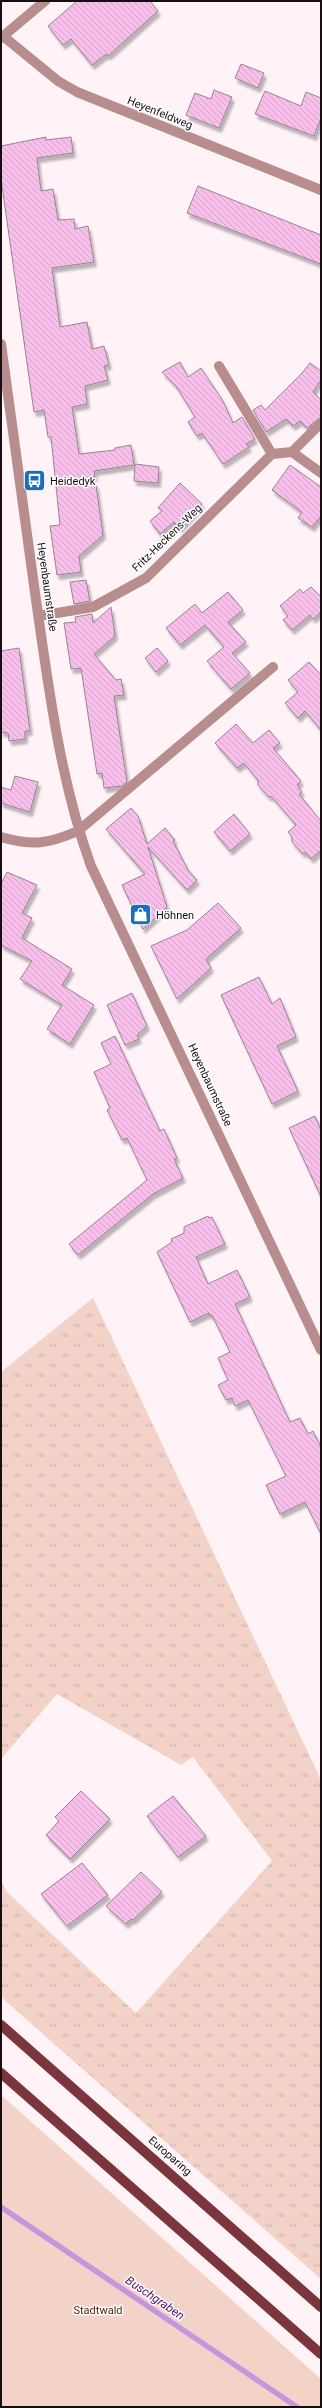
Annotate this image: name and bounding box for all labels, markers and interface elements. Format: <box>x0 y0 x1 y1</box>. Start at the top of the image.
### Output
street label: Heyenfeldweg <box>125 94 195 132</box>
bus stop icon: Heidedyk <box>22 468 48 494</box>
place label: Heidedyk <box>50 475 96 488</box>
street label: Fritz-Heckens-Weg <box>130 502 204 574</box>
street label: Heyenbaumstraße <box>34 542 60 632</box>
shop icon: Höhnen <box>128 902 154 928</box>
place label: Höhnen <box>156 909 194 922</box>
street label: Heyenbaumstraße <box>185 1042 235 1129</box>
street label: Europaring <box>146 2134 194 2178</box>
water label: Buschgraben <box>123 2273 187 2323</box>
park label: Stadtwald <box>73 2304 123 2317</box>

